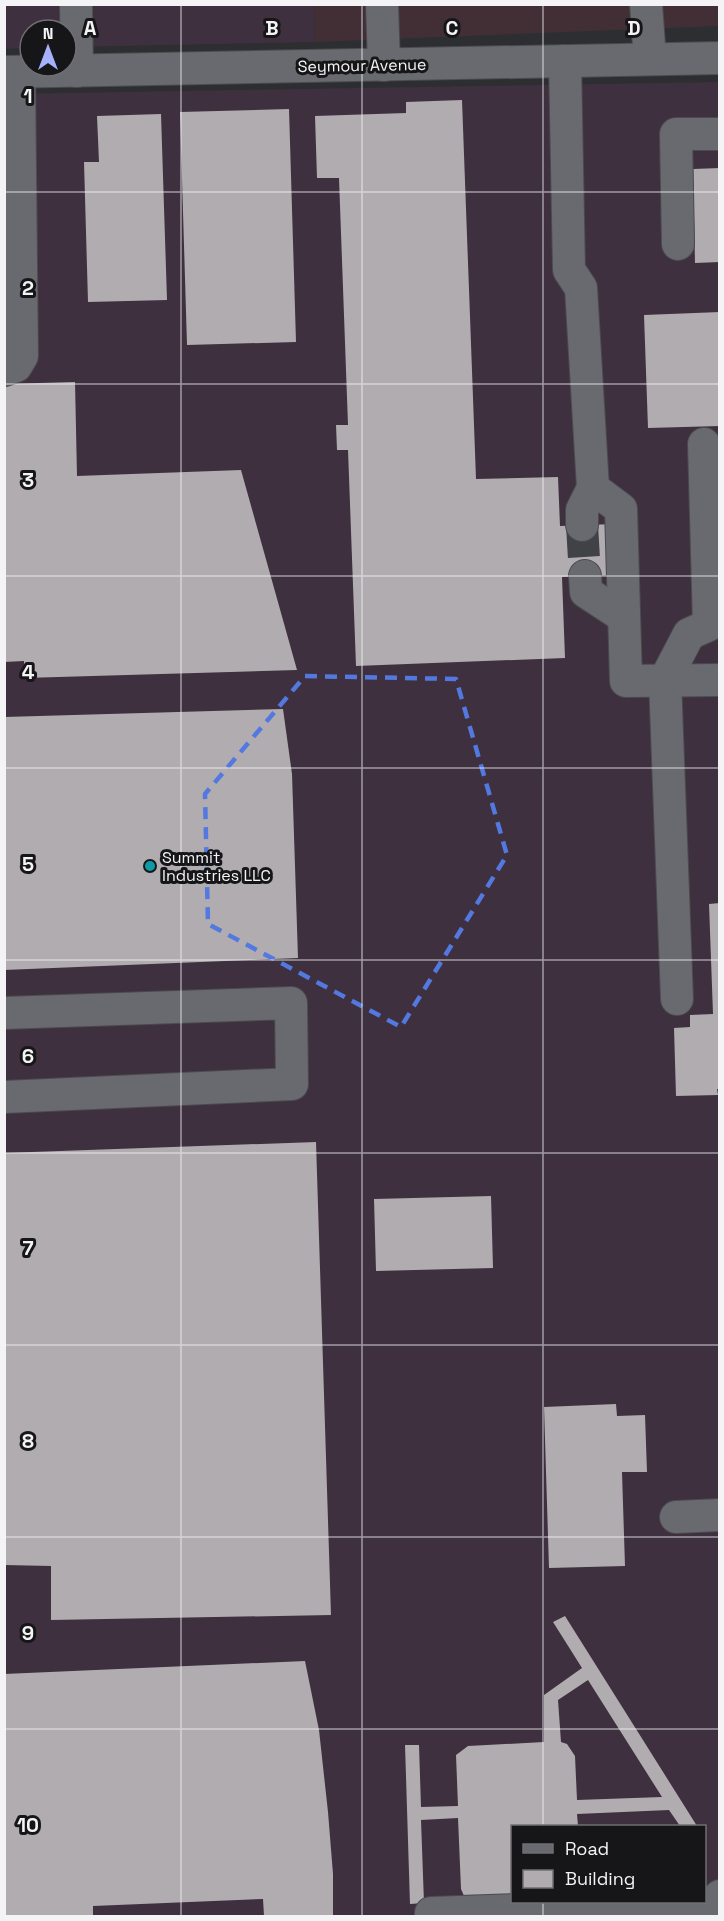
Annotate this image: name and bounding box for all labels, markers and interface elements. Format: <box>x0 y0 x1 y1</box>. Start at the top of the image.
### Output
text: A <box>84 15 97 41</box>
text: B <box>265 15 279 41</box>
text: C <box>446 15 459 41</box>
text: D <box>627 15 641 41</box>
north arrow <box>18 18 78 78</box>
text: N <box>43 23 53 44</box>
street label: Seymour Avenue <box>297 54 427 77</box>
text: 1 <box>23 83 33 109</box>
text: 2 <box>22 275 34 301</box>
text: 3 <box>22 467 34 493</box>
text: 4 <box>22 659 35 685</box>
place label: Summit Industries LLC <box>162 847 271 886</box>
text: 5 <box>22 851 34 877</box>
marker: Summit Industries LLC <box>143 859 157 873</box>
text: 6 <box>22 1043 34 1069</box>
text: 7 <box>22 1235 34 1261</box>
text: 8 <box>22 1428 34 1454</box>
text: 9 <box>22 1620 34 1646</box>
text: 10 <box>17 1812 39 1838</box>
legend <box>511 1825 706 1903</box>
text: Road <box>565 1837 609 1860</box>
text: Building <box>565 1867 635 1890</box>

